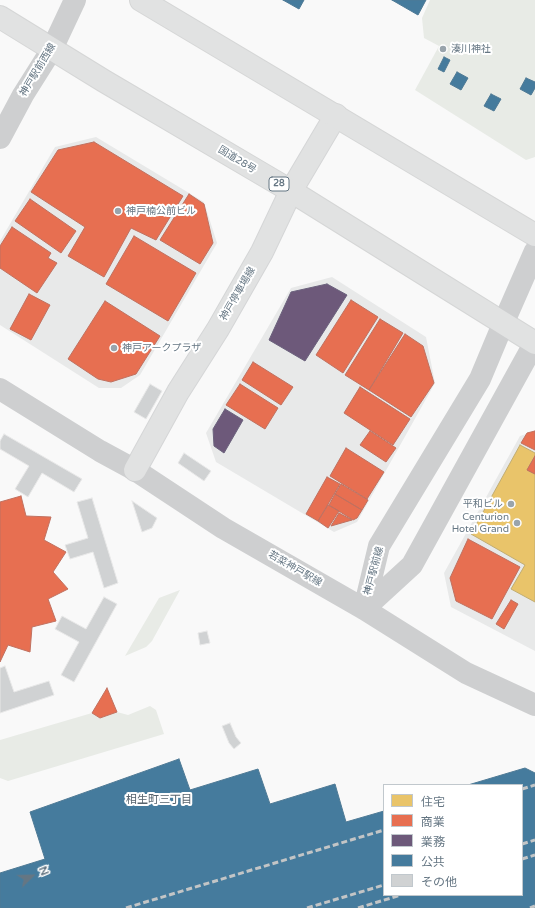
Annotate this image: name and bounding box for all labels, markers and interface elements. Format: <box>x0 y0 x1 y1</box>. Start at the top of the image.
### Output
street label: 神戸駅前西線 <box>17 41 59 99</box>
place label: 湊川神社 <box>451 43 491 55</box>
marker: 湊川神社 <box>438 44 448 54</box>
street label: 国道28号 <box>216 144 258 176</box>
road number: 28 <box>269 177 289 191</box>
place label: 神戸楠公前ビル <box>126 205 196 217</box>
marker: 神戸楠公前ビル <box>113 206 123 216</box>
street label: 神戸停車場線 <box>218 265 258 323</box>
place label: 神戸アークプラザ <box>122 342 201 354</box>
marker: 神戸アークプラザ <box>109 343 119 353</box>
place label: 平和ビル <box>463 498 503 510</box>
marker: 平和ビル <box>506 499 516 509</box>
place label: Centurion Hotel Grand <box>452 511 509 534</box>
marker: Centurion Hotel Grand <box>512 518 522 528</box>
street label: 神戸駅前線 <box>362 545 386 597</box>
street label: 若菜神戸駅線 <box>266 549 324 589</box>
legend <box>383 784 523 896</box>
district label: 相生町三丁目 <box>126 793 192 807</box>
text: 住宅 <box>421 795 445 809</box>
text: 商業 <box>421 815 445 829</box>
text: 業務 <box>421 835 445 849</box>
text: 公共 <box>421 855 445 869</box>
north arrow <box>12 856 52 896</box>
text: N <box>36 865 51 878</box>
text: その他 <box>421 875 457 889</box>

